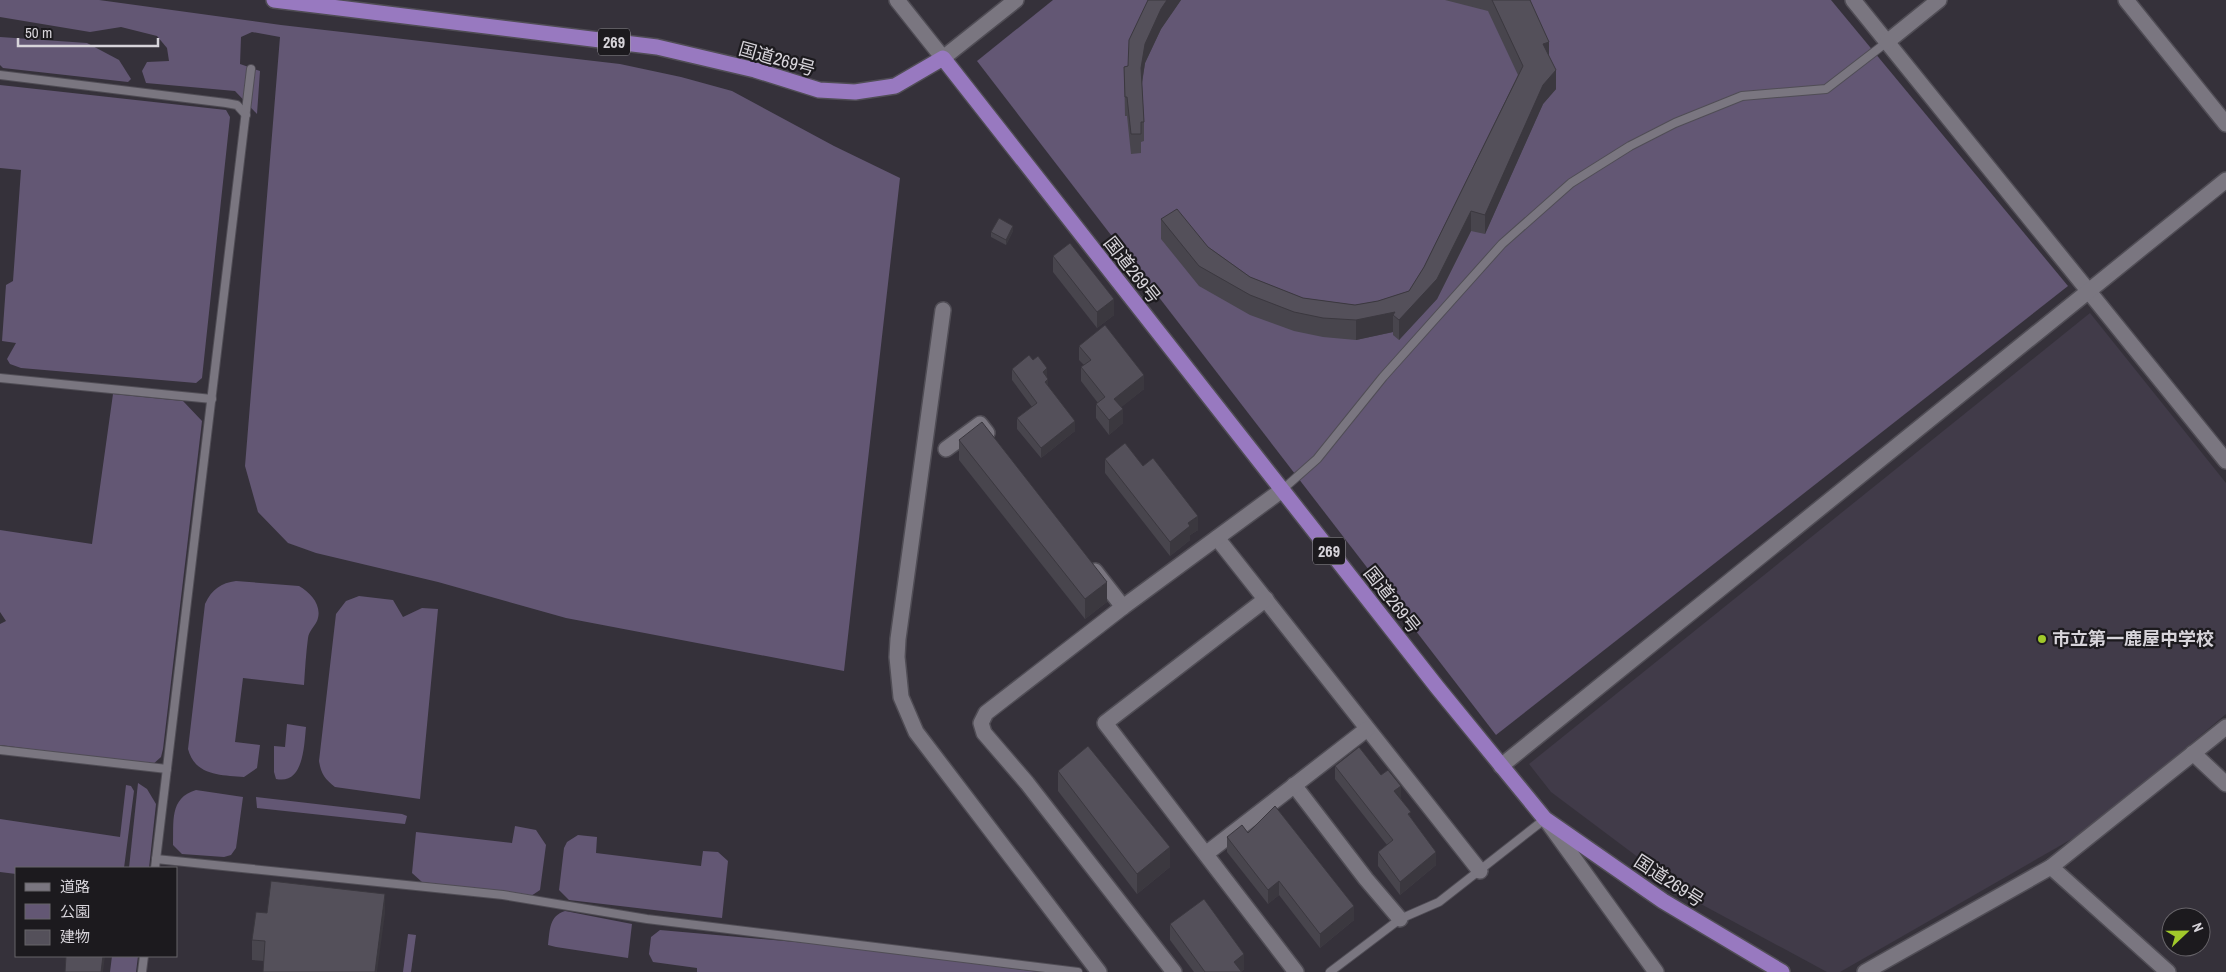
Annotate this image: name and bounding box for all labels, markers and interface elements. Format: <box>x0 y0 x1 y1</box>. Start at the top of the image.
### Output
scale bar <box>18 15 158 47</box>
text: 50 m <box>25 22 52 43</box>
road number: 269 <box>598 28 630 56</box>
street label: 国道269号 <box>736 36 818 81</box>
street label: 国道269号 <box>1098 231 1166 308</box>
road number: 269 <box>1313 538 1345 564</box>
street label: 国道269号 <box>1358 561 1426 638</box>
place label: 市立第一鹿屋中学校 <box>2052 626 2214 651</box>
marker: 市立第一鹿屋中学校 <box>2036 633 2048 645</box>
street label: 国道269号 <box>1629 849 1709 912</box>
legend <box>15 867 178 957</box>
text: 道路 <box>60 876 90 897</box>
text: 公園 <box>60 901 90 922</box>
north arrow <box>2161 907 2211 957</box>
text: N <box>2188 920 2208 934</box>
text: 建物 <box>60 926 90 947</box>

